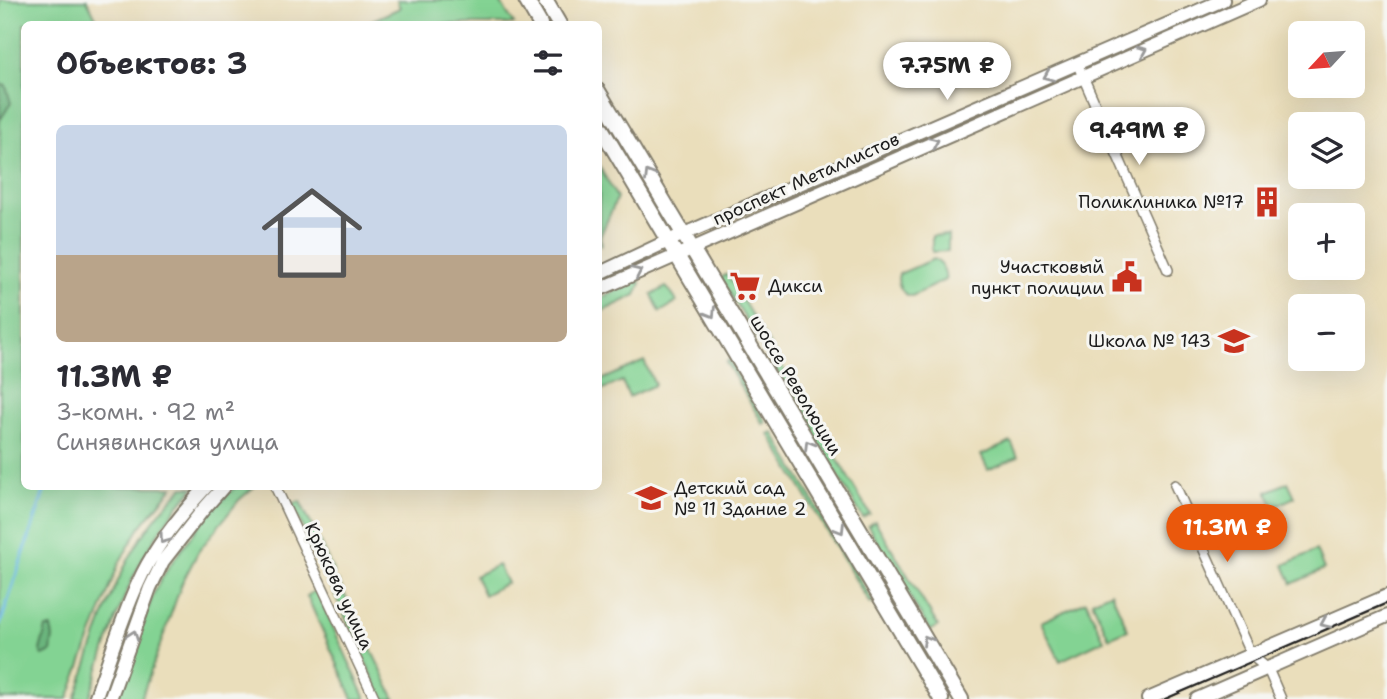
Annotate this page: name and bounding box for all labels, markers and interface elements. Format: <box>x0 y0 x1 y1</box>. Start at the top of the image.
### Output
north arrow <box>1288 21 1365 98</box>
map controls <box>1288 21 1365 371</box>
pin: 7.75M ₽ <box>882 42 1012 102</box>
text: Объектов: 3 <box>56 43 248 84</box>
icon: filters <box>529 44 567 82</box>
one-way arrow <box>1135 45 1147 59</box>
text: 7.75M ₽ <box>899 50 995 80</box>
one-way arrow <box>1043 68 1056 82</box>
pin: 9.49M ₽ <box>1074 108 1204 167</box>
button: layers <box>1288 112 1365 189</box>
text: 9.49M ₽ <box>1089 115 1189 145</box>
street label: проспект Металлистов <box>709 127 903 231</box>
one-way arrow <box>926 136 939 150</box>
icon: home <box>249 170 375 296</box>
one-way arrow <box>644 170 657 183</box>
building icon: Поликлиника №17 <box>1250 185 1284 219</box>
place label: Поликлиника №17 <box>1079 190 1244 214</box>
button: + <box>1288 203 1365 280</box>
place label: Участковый пункт полиции <box>971 255 1104 300</box>
public building icon: Участковый пункт полиции <box>1110 260 1144 294</box>
one-way arrow <box>630 266 642 280</box>
supermarket icon: Дикси <box>728 269 762 303</box>
place label: Дикси <box>768 274 823 298</box>
button: − <box>1288 294 1365 371</box>
one-way arrow <box>703 305 716 318</box>
street label: шоссе Революции <box>744 310 848 460</box>
school or university icon: Школа № 143 <box>1217 324 1251 358</box>
place label: Школа № 143 <box>1088 329 1211 353</box>
text: 11.3M ₽ <box>56 356 173 397</box>
text: 3-комн. · 92 m² <box>56 397 235 427</box>
text: Синявинская улица <box>56 427 279 457</box>
one-way arrow <box>805 440 818 453</box>
place label: Детский сад № 11 Здание 2 <box>674 476 806 521</box>
school or university icon: Детский сад № 11 Здание 2 <box>634 481 668 515</box>
pin: 11.3M ₽ <box>1162 504 1292 564</box>
text: 11.3M ₽ <box>1182 512 1272 542</box>
street label: Крюкова улица <box>299 519 379 653</box>
one-way arrow <box>832 522 845 535</box>
one-way arrow <box>159 531 172 544</box>
one-way arrow <box>1319 615 1332 629</box>
one-way arrow <box>125 629 139 641</box>
one-way arrow <box>922 635 935 648</box>

